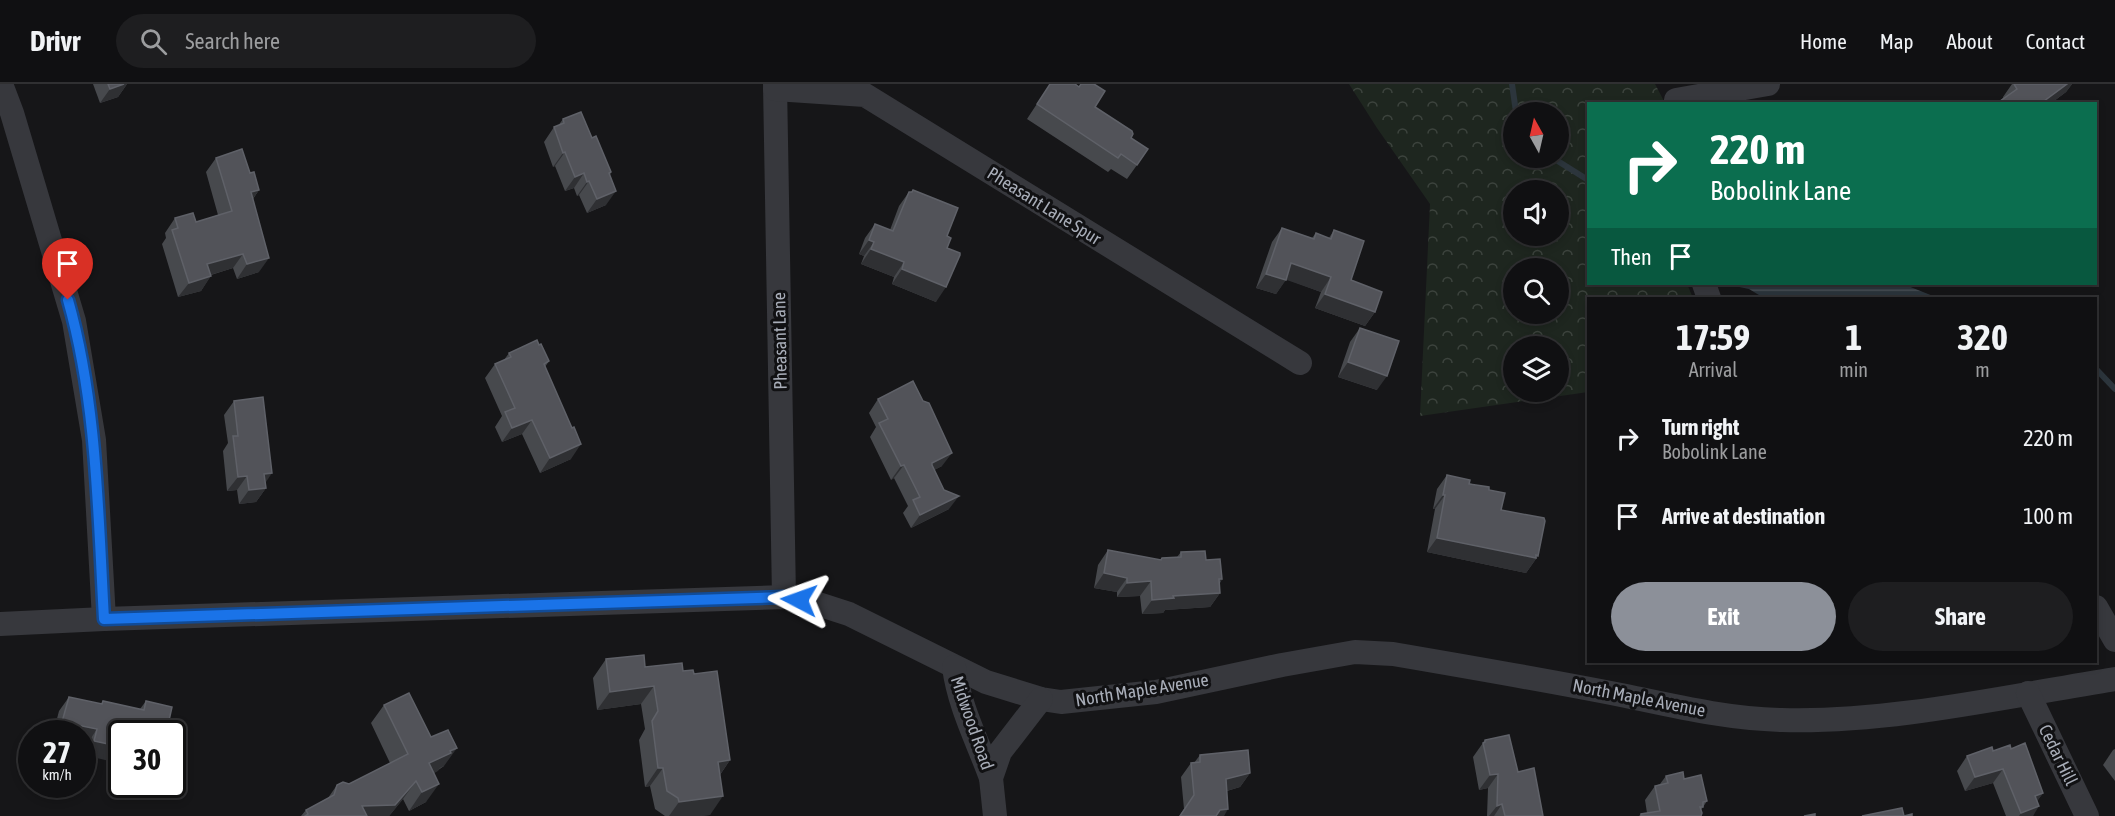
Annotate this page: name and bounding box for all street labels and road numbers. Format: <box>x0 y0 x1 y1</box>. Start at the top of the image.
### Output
street label: Pheasant Lane Spur <box>984 162 1106 249</box>
street label: Pheasant Lane <box>768 292 791 390</box>
street label: North Maple Avenue <box>1074 669 1210 710</box>
street label: Midwood Road <box>947 673 998 772</box>
street label: North Maple Avenue <box>1571 674 1707 721</box>
street label: Cedar Hill <box>2035 721 2082 789</box>

